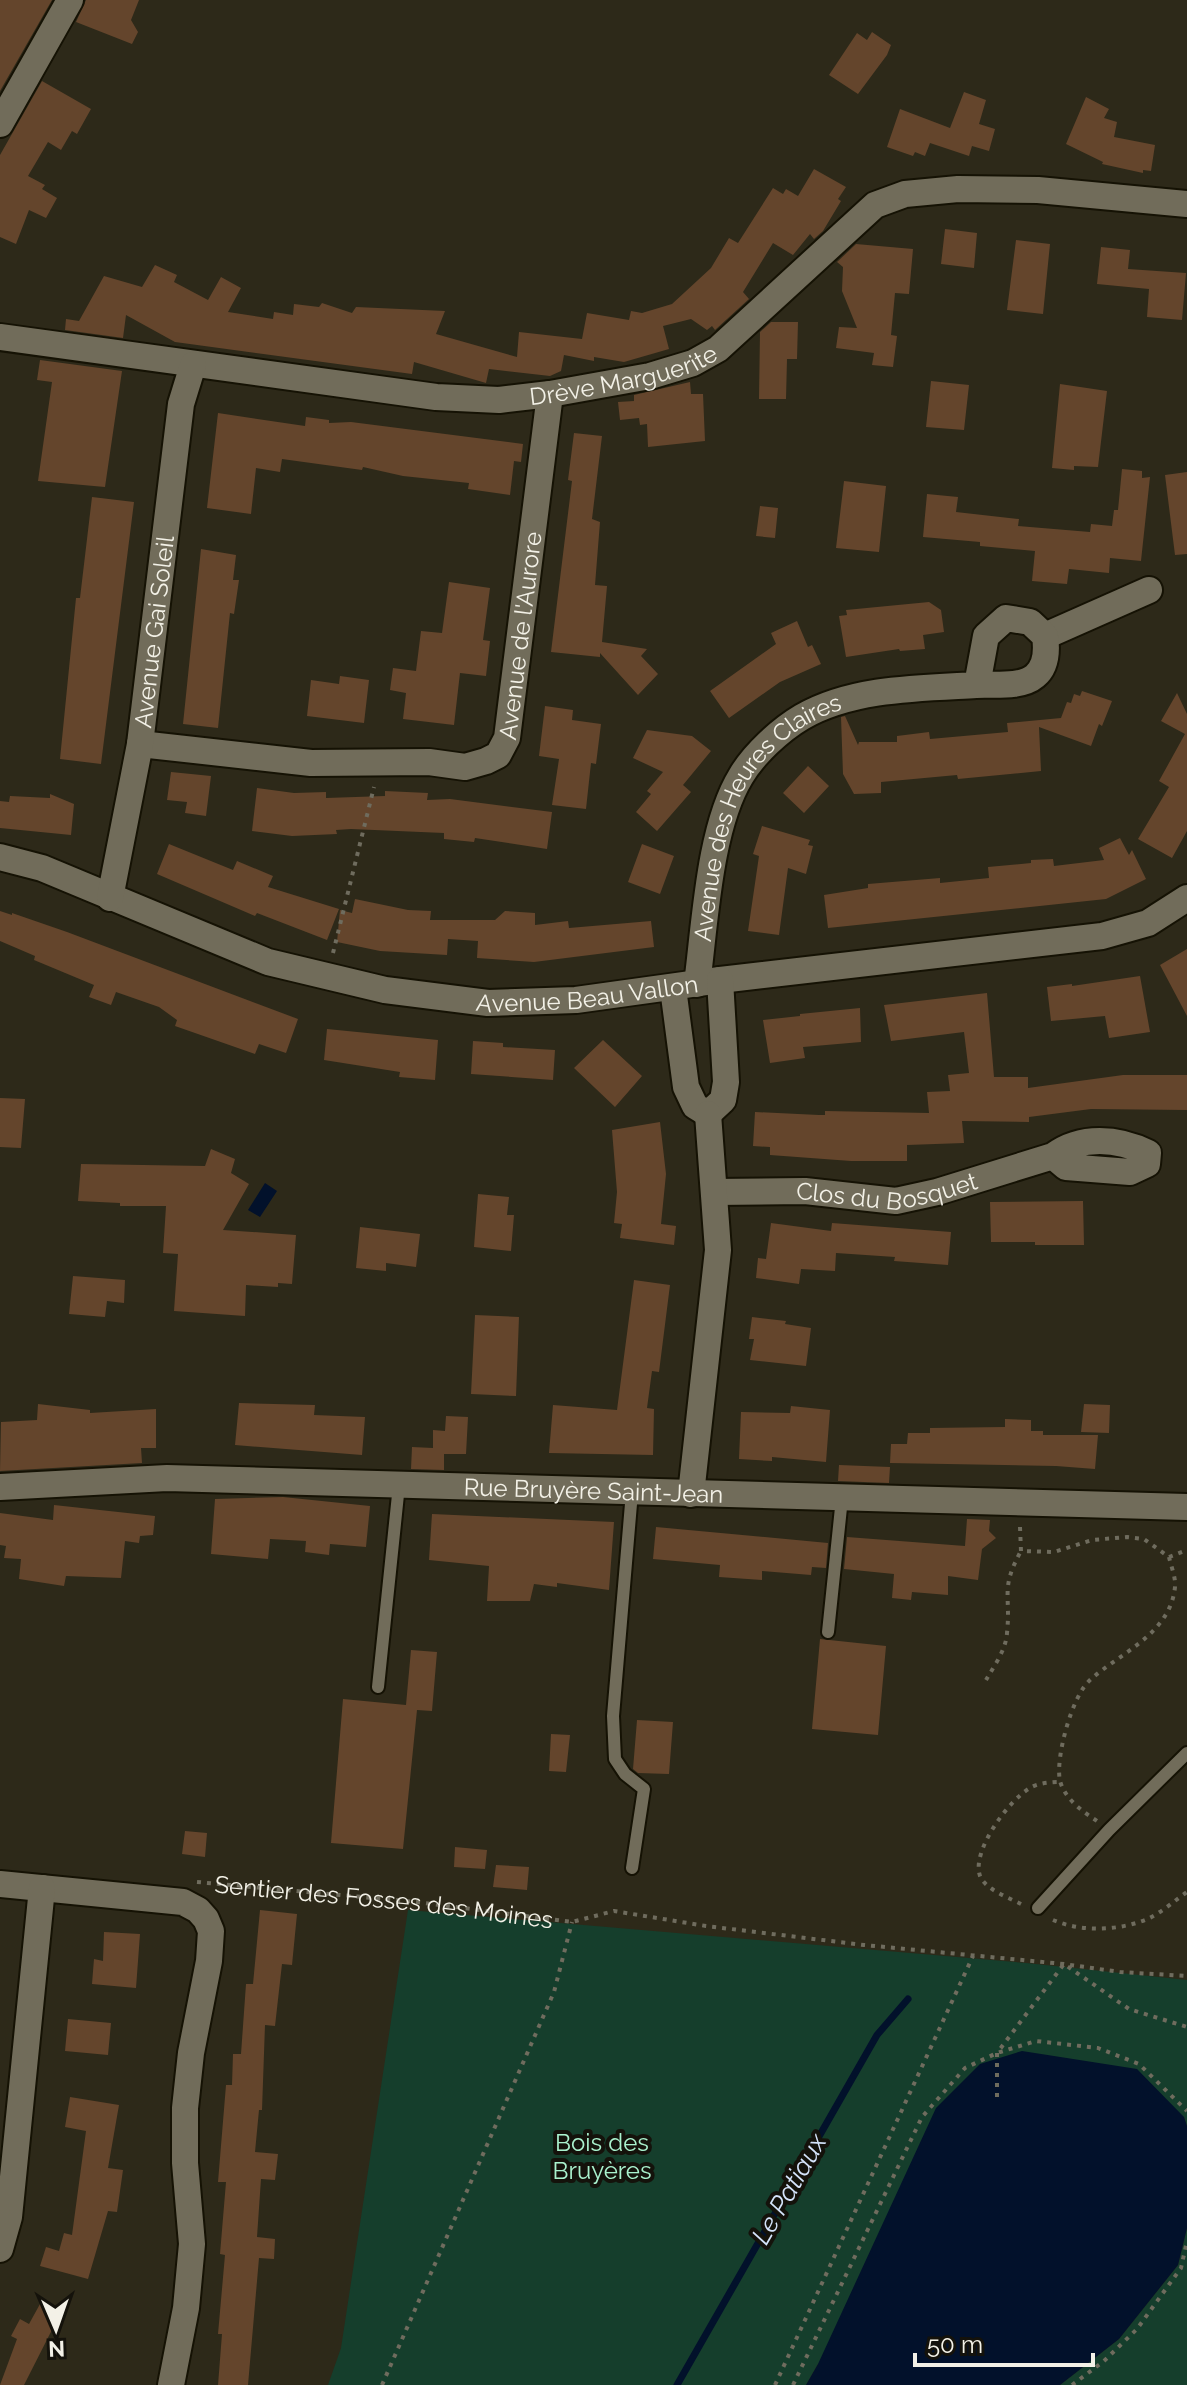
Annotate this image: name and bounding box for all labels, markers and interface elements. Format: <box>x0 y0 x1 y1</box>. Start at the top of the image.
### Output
street label: Drève Marguerite <box>528 338 722 411</box>
street label: Avenue de l'Aurore <box>492 530 547 741</box>
street label: Avenue Gai Soleil <box>128 534 180 729</box>
street label: Avenue des Heures Claires <box>687 687 844 943</box>
street label: Avenue Beau Vallon <box>475 969 700 1018</box>
street label: Clos du Bosquet <box>796 1166 981 1216</box>
street label: Rue Bruyère Saint-Jean <box>463 1472 724 1508</box>
street label: Sentier des Fosses des Moines <box>214 1869 555 1934</box>
water label: Le Patiaux <box>746 2127 833 2249</box>
park label: Bois des Bruyères <box>552 2128 652 2185</box>
north arrow <box>16 2289 96 2369</box>
scale bar <box>915 2317 1093 2367</box>
text: 50 m <box>927 2330 983 2359</box>
text: N <box>48 2336 66 2362</box>

